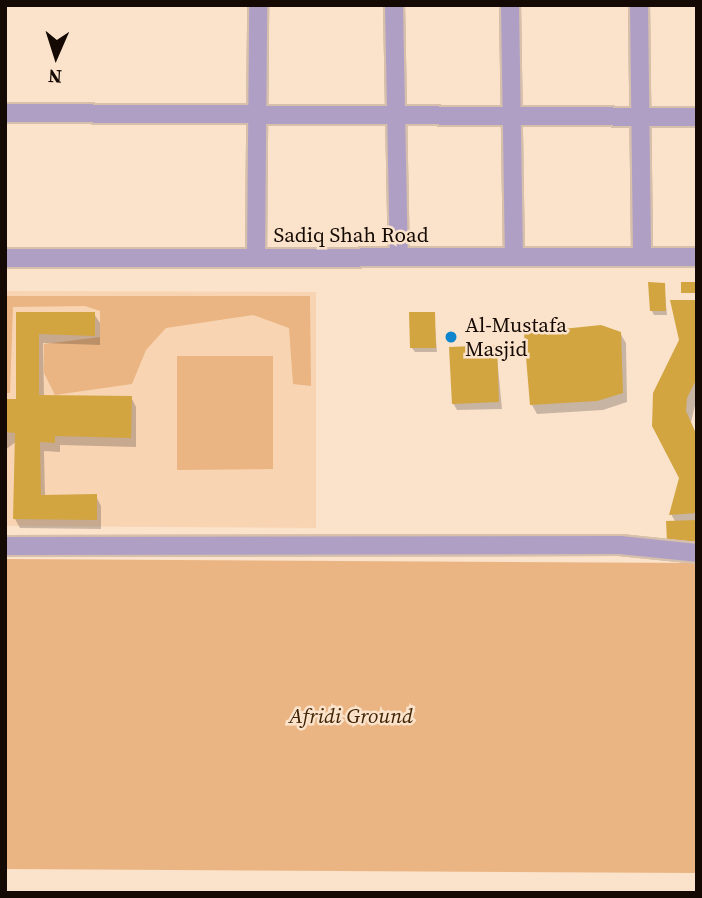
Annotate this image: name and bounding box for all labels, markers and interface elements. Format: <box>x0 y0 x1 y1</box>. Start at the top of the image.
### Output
north arrow <box>21 21 91 91</box>
text: N <box>47 64 62 90</box>
street label: Sadiq Shah Road <box>273 222 429 248</box>
place label: Al-Mustafa Masjid <box>465 312 567 362</box>
marker: Al-Mustafa Masjid <box>443 329 459 345</box>
park label: Afridi Ground <box>289 703 413 729</box>

